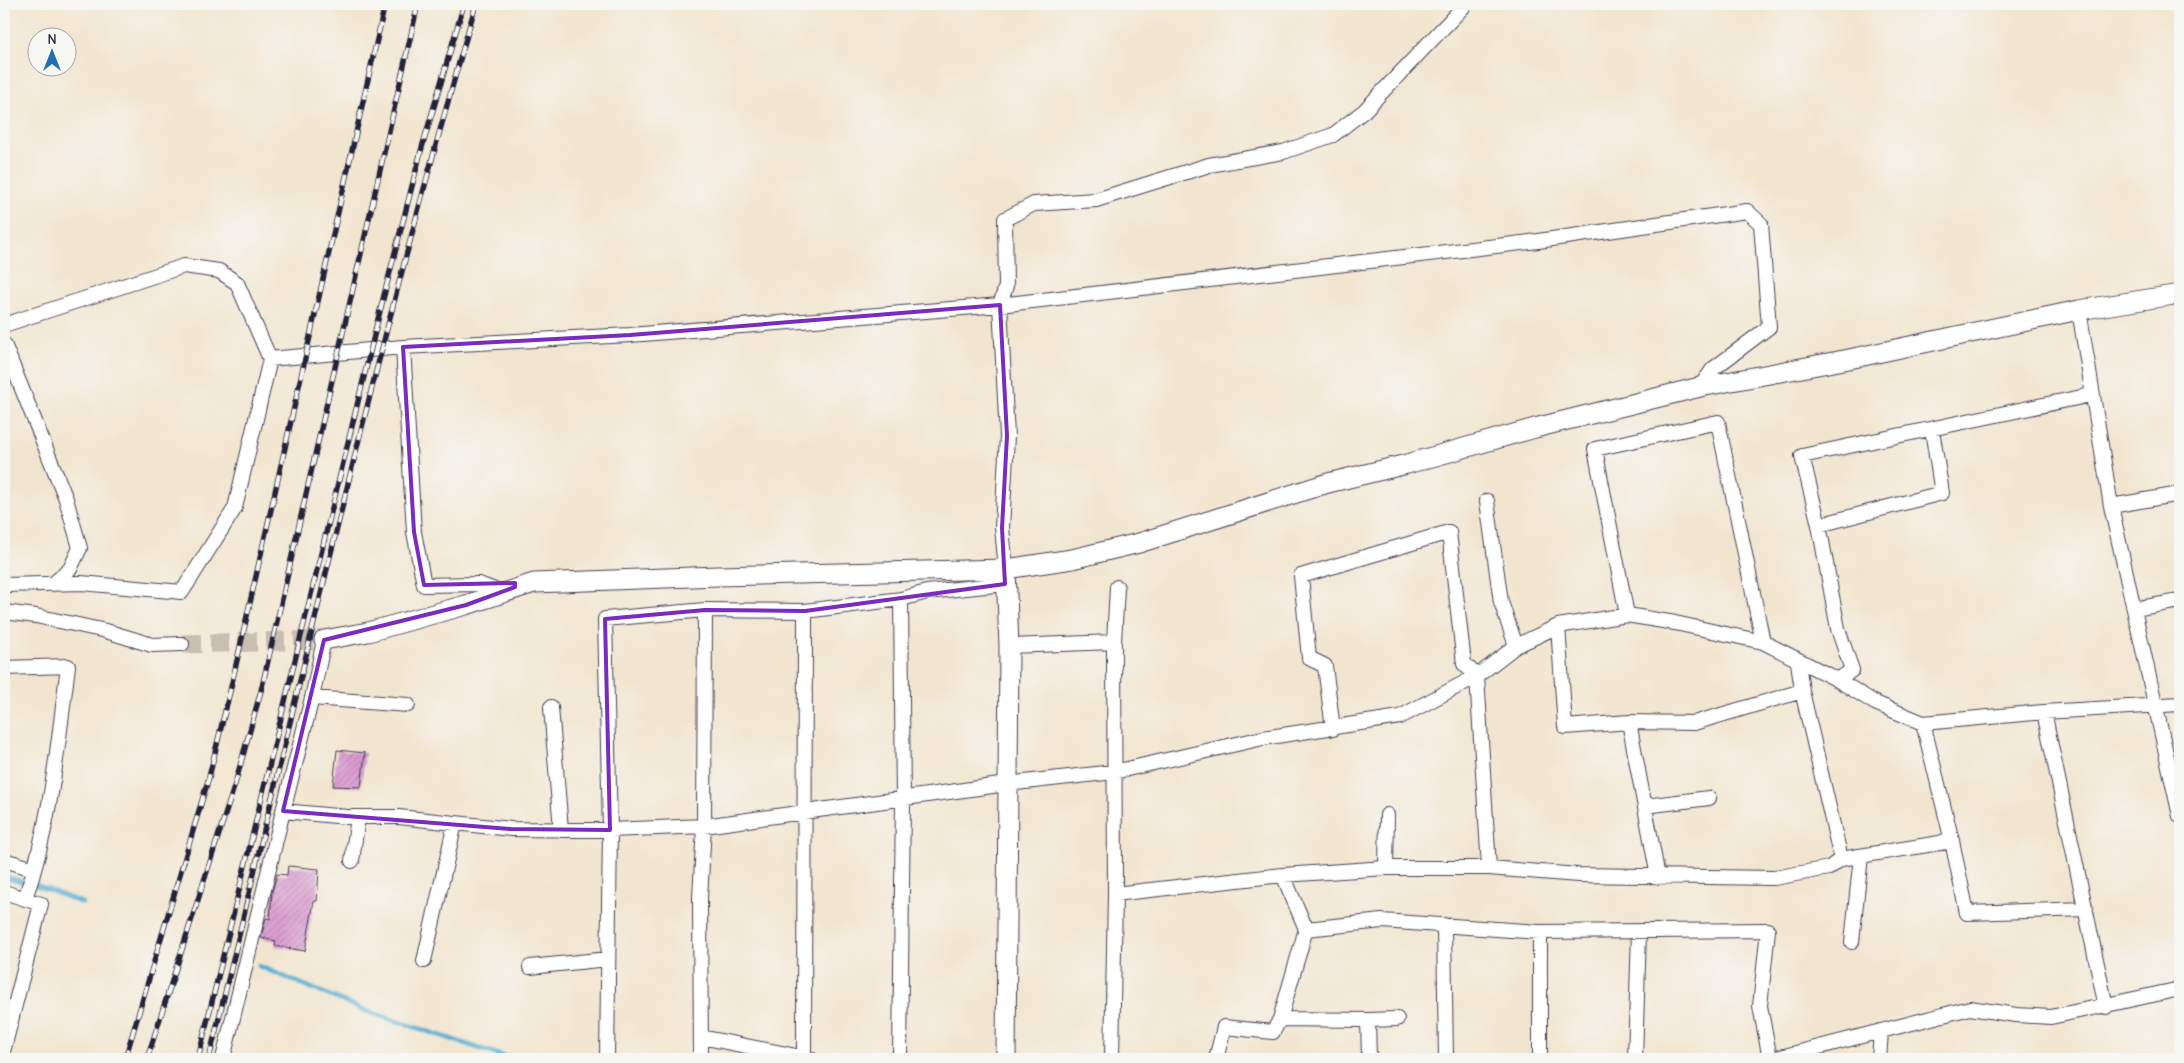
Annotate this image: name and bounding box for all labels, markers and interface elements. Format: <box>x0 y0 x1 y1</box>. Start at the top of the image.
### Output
north arrow <box>28 28 78 78</box>
text: N <box>47 31 57 48</box>

